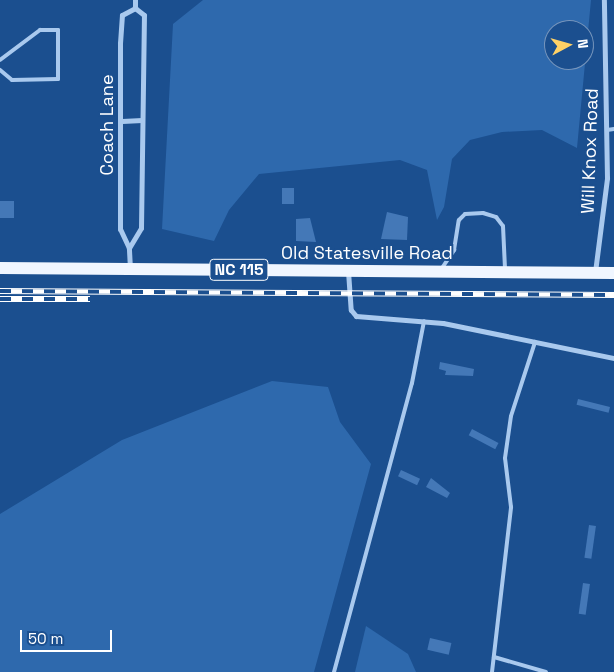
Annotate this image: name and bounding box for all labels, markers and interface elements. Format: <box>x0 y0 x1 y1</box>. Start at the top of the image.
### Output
north arrow <box>544 20 594 70</box>
text: N <box>573 38 592 49</box>
street label: Coach Lane <box>96 74 118 176</box>
street label: Will Knox Road <box>577 88 603 214</box>
street label: Old Statesville Road <box>281 242 453 264</box>
road number: NC 115 <box>209 256 269 284</box>
scale bar <box>22 620 115 652</box>
text: 50 m <box>28 629 63 648</box>

